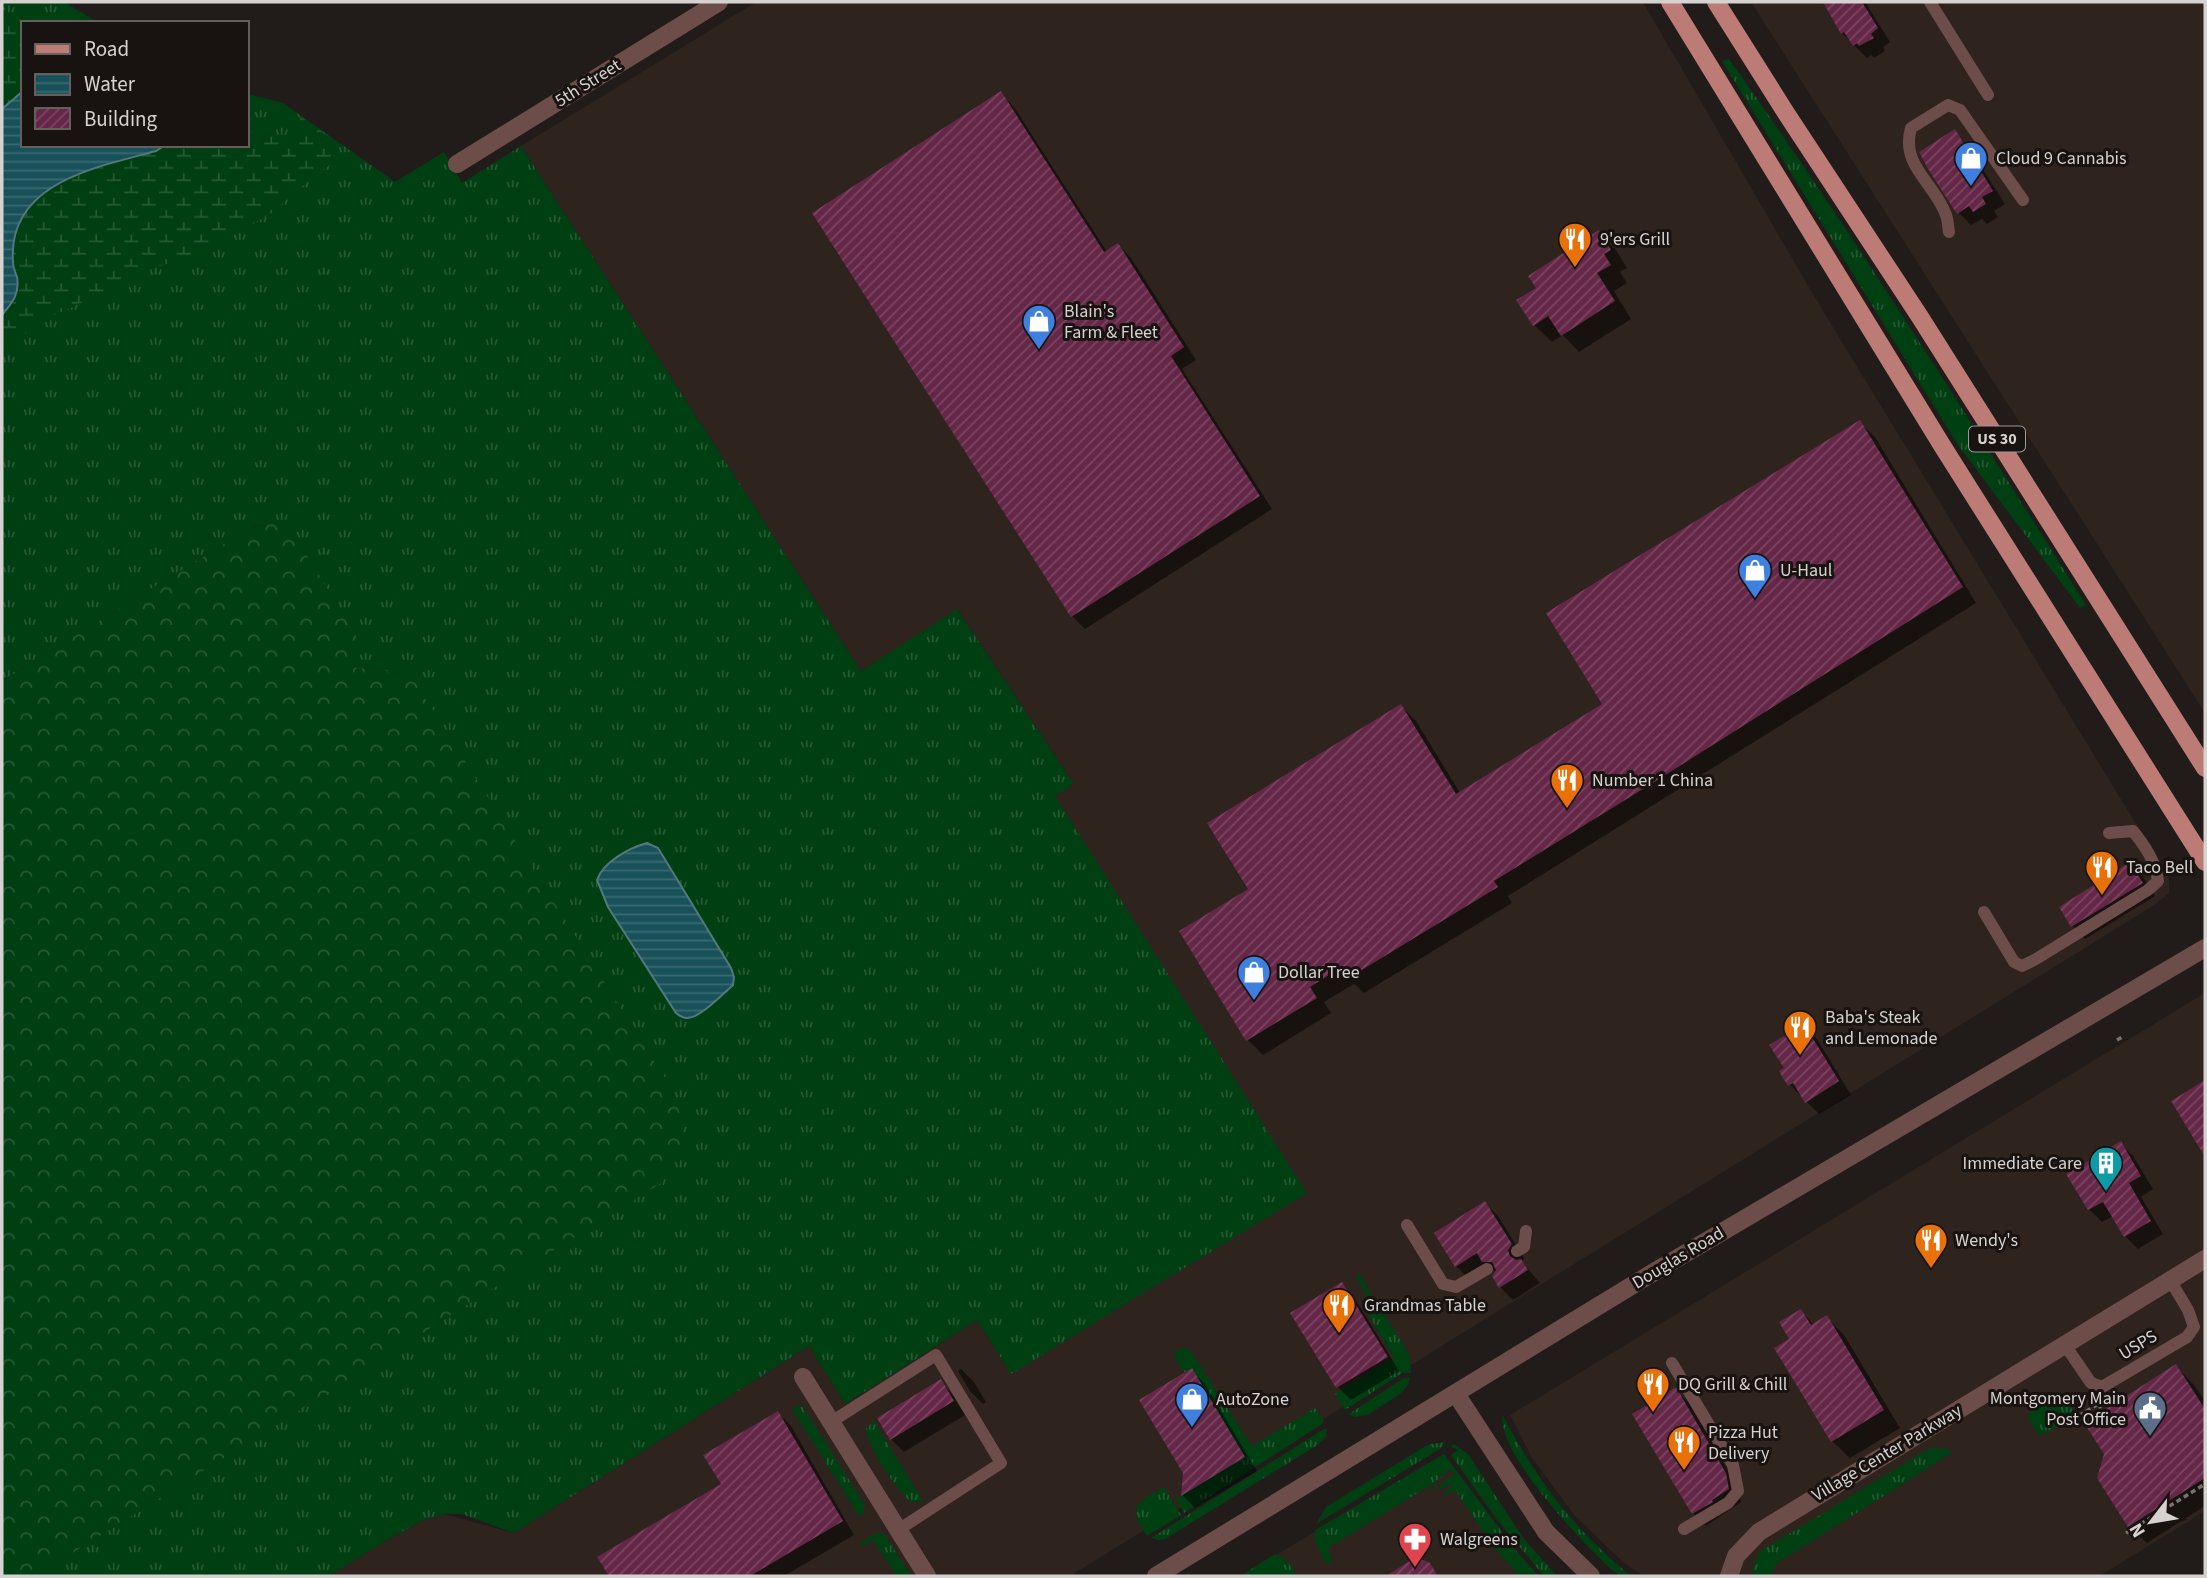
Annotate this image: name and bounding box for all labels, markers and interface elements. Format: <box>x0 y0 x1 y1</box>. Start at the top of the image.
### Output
legend <box>21 21 248 147</box>
text: Road <box>84 34 129 64</box>
street label: 5th Street <box>550 53 626 113</box>
text: Water <box>84 69 136 99</box>
text: Building <box>84 104 158 134</box>
shop icon: Cloud 9 Cannabis <box>1952 139 1990 188</box>
place label: Cloud 9 Cannabis <box>1996 146 2127 171</box>
restaurant icon: 9'ers Grill <box>1556 220 1594 269</box>
place label: 9'ers Grill <box>1600 227 1670 252</box>
place label: Blain's Farm & Fleet <box>1064 299 1158 345</box>
shop icon: Blain's Farm & Fleet <box>1020 302 1058 351</box>
road number: US 30 <box>1969 426 2025 452</box>
shop icon: U-Haul <box>1736 551 1774 600</box>
place label: U-Haul <box>1780 558 1832 583</box>
restaurant icon: Number 1 China <box>1548 761 1586 810</box>
place label: Number 1 China <box>1592 768 1713 793</box>
restaurant icon: Taco Bell <box>2083 848 2121 897</box>
place label: Taco Bell <box>2126 855 2193 880</box>
shop icon: Dollar Tree <box>1235 953 1273 1002</box>
place label: Dollar Tree <box>1278 960 1360 985</box>
place label: Baba's Steak and Lemonade <box>1825 1005 1938 1051</box>
restaurant icon: Baba's Steak and Lemonade <box>1781 1008 1819 1057</box>
building icon: Immediate Care <box>2087 1144 2125 1193</box>
place label: Immediate Care <box>1963 1151 2082 1176</box>
street label: Douglas Road <box>1627 1221 1729 1295</box>
restaurant icon: Wendy's <box>1912 1221 1950 1270</box>
place label: Wendy's <box>1955 1228 2018 1253</box>
restaurant icon: Grandmas Table <box>1320 1286 1358 1335</box>
place label: Grandmas Table <box>1364 1293 1486 1318</box>
street label: USPS <box>2114 1324 2162 1366</box>
restaurant icon: DQ Grill & Chill <box>1634 1365 1672 1414</box>
place label: DQ Grill & Chill <box>1678 1372 1787 1397</box>
shop icon: AutoZone <box>1173 1380 1211 1429</box>
place label: Montgomery Main Post Office <box>1990 1386 2126 1432</box>
place label: AutoZone <box>1216 1387 1289 1412</box>
public building icon: Montgomery Main Post Office <box>2131 1389 2169 1438</box>
street label: Village Center Parkway <box>1807 1398 1967 1508</box>
place label: Pizza Hut Delivery <box>1708 1420 1778 1466</box>
restaurant icon: Pizza Hut Delivery <box>1665 1423 1703 1472</box>
north arrow <box>2116 1487 2186 1557</box>
text: N <box>2123 1518 2153 1542</box>
pharmacy icon: Walgreens <box>1396 1520 1434 1569</box>
place label: Walgreens <box>1440 1527 1518 1552</box>

